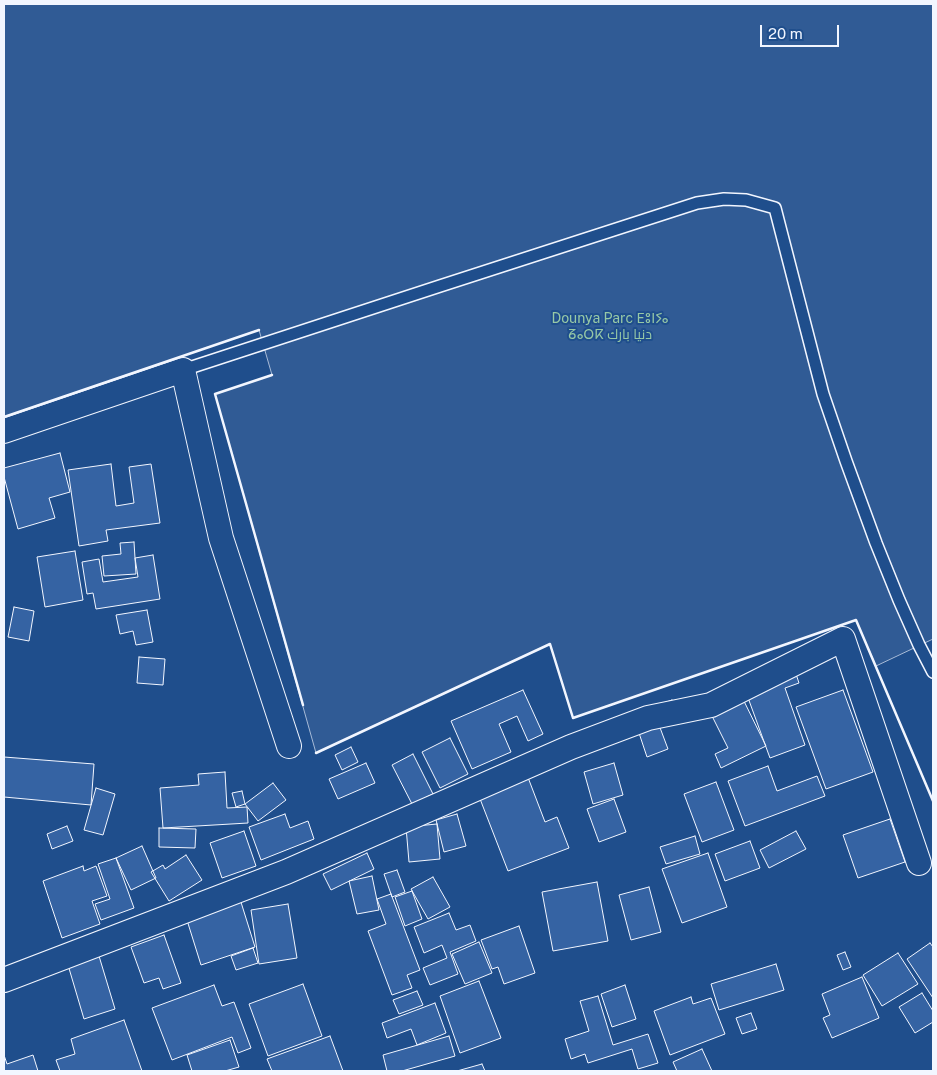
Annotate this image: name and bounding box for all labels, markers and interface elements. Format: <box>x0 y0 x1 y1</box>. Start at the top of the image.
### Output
scale bar <box>762 15 841 47</box>
text: 20 m <box>768 25 803 42</box>
park label: Dounya Parc ⴹⵓⵏⵢⴰ ⵒⴰⵔⴽ دنيا بارك <box>551 311 669 344</box>

